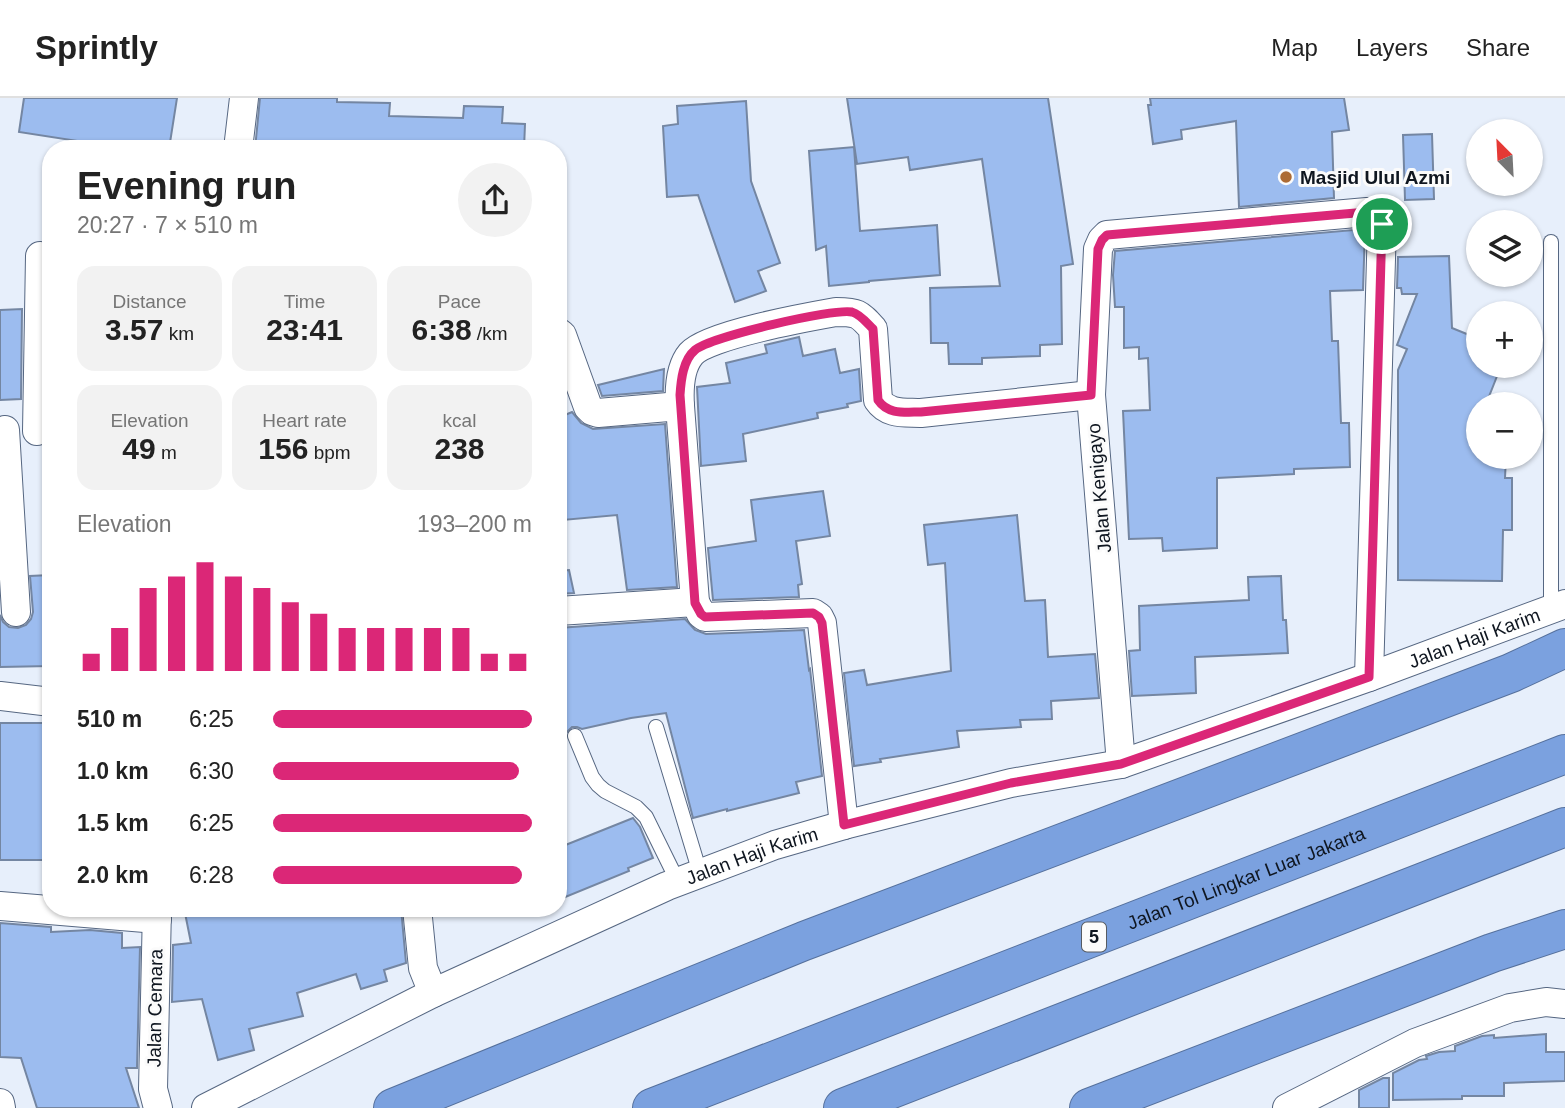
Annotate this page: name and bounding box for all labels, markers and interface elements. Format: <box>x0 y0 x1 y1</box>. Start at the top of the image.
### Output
text: Sprintly <box>35 29 158 66</box>
text: Map <box>1271 34 1318 61</box>
text: Layers <box>1356 34 1428 61</box>
text: Share <box>1466 34 1530 61</box>
north arrow <box>1466 119 1544 196</box>
map controls <box>1466 119 1543 469</box>
button: share <box>458 163 532 237</box>
text: Evening run <box>77 165 297 207</box>
place label: Masjid Ulul Azmi <box>1300 167 1450 188</box>
marker: Masjid Ulul Azmi <box>1278 169 1294 185</box>
pin <box>1352 194 1412 254</box>
icon: arrive <box>1363 205 1401 243</box>
button: layers <box>1466 210 1543 287</box>
text: 20:27 · 7 × 510 m <box>77 212 258 238</box>
text: Distance <box>113 291 186 312</box>
text: Time <box>284 291 325 312</box>
text: Pace <box>438 291 481 312</box>
button: + <box>1466 301 1543 378</box>
text: 3.57 <box>105 313 163 346</box>
text: 23:41 <box>266 313 343 346</box>
text: 6:38 <box>412 313 472 346</box>
text: km <box>163 323 194 344</box>
text: /km <box>472 323 507 344</box>
button: − <box>1466 392 1543 469</box>
text: Elevation <box>110 410 189 431</box>
text: Heart rate <box>262 410 347 431</box>
text: kcal <box>443 410 476 431</box>
street label: Jalan Kenigayo <box>1083 422 1115 554</box>
text: 49 <box>122 432 156 465</box>
text: 156 <box>258 432 308 465</box>
text: 238 <box>434 432 485 465</box>
text: m <box>156 442 177 463</box>
text: bpm <box>308 442 351 463</box>
text: Elevation <box>77 511 172 537</box>
text: 193–200 m <box>417 511 532 537</box>
street label: Jalan Haji Karim <box>1406 604 1543 672</box>
text: 510 m <box>77 706 142 732</box>
text: 6:25 <box>189 706 234 732</box>
text: 1.0 km <box>77 758 149 784</box>
text: 6:30 <box>189 758 234 784</box>
text: 1.5 km <box>77 810 149 836</box>
text: 6:25 <box>189 810 234 836</box>
street label: Jalan Tol Lingkar Luar Jakarta <box>1124 822 1368 933</box>
street label: Jalan Haji Karim <box>683 823 820 888</box>
text: 2.0 km <box>77 862 149 888</box>
text: 6:28 <box>189 862 234 888</box>
road number: 5 <box>1082 922 1106 952</box>
street label: Jalan Cemara <box>143 948 167 1067</box>

